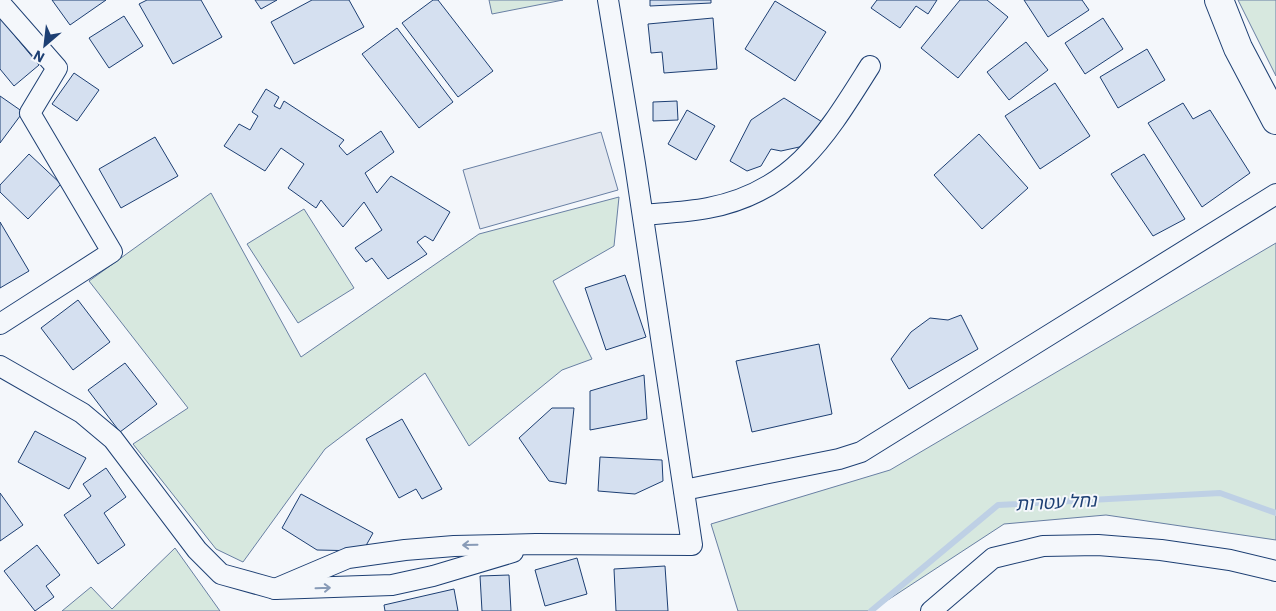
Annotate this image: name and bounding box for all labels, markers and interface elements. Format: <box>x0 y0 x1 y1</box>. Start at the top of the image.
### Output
north arrow <box>20 20 70 70</box>
text: N <box>30 46 48 67</box>
water label: נחל עטרות <box>1015 488 1098 516</box>
one-way arrow <box>462 541 478 550</box>
one-way arrow <box>315 583 331 592</box>

